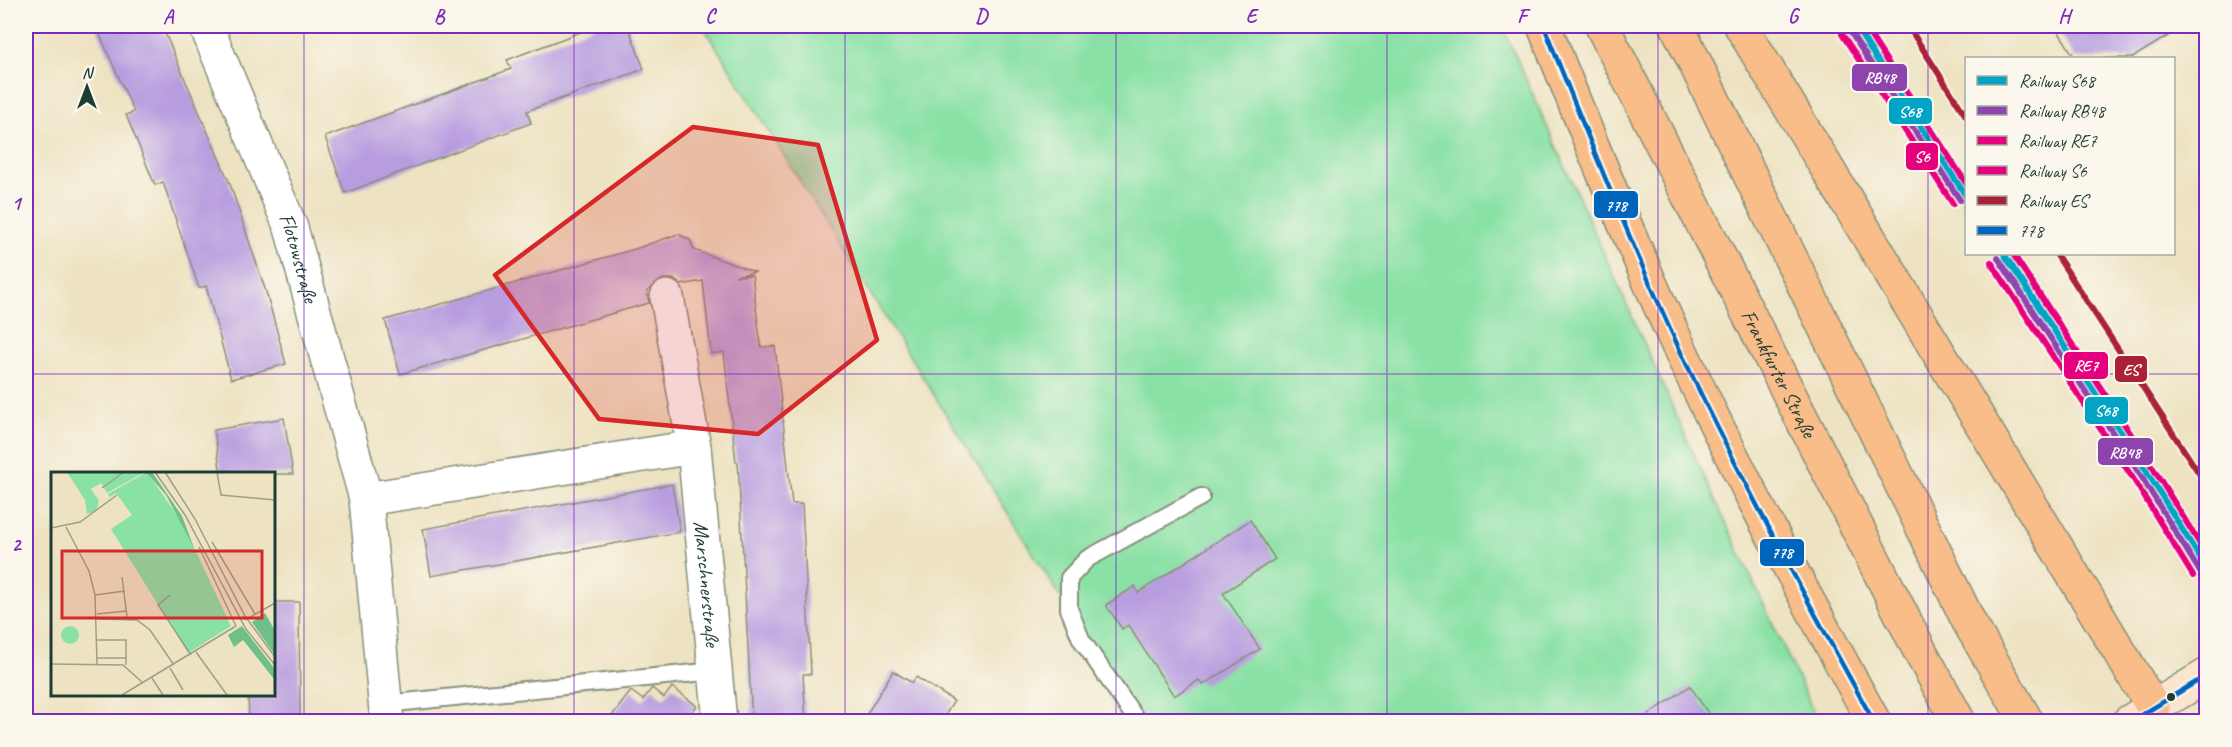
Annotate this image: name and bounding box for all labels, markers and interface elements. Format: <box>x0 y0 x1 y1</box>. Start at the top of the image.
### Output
text: A <box>163 4 175 29</box>
text: B <box>434 4 446 29</box>
text: C <box>705 4 717 29</box>
text: D <box>975 4 989 29</box>
text: E <box>1246 4 1260 29</box>
text: F <box>1517 4 1531 29</box>
text: G <box>1788 4 1801 29</box>
text: H <box>2058 4 2073 29</box>
north arrow <box>57 57 117 117</box>
legend <box>1965 57 2175 255</box>
text: N <box>82 63 95 83</box>
line badge: RB48 <box>1851 63 1908 92</box>
text: RB48 <box>1864 68 1897 88</box>
text: Railway S68 <box>2019 70 2097 92</box>
line badge: S68 <box>1888 97 1933 125</box>
text: Railway RB48 <box>2019 100 2107 122</box>
text: S68 <box>1899 102 1923 122</box>
text: Railway RE7 <box>2019 130 2098 152</box>
line badge: S6 <box>1905 142 1939 171</box>
text: S6 <box>1914 147 1931 167</box>
text: Railway S6 <box>2019 160 2088 182</box>
line badge: 778 <box>1593 190 1639 219</box>
text: Railway ES <box>2019 190 2091 212</box>
text: 1 <box>12 191 23 216</box>
text: 778 <box>1605 196 1629 216</box>
street label: Flotowstraße <box>273 209 325 307</box>
text: 778 <box>2019 220 2045 242</box>
street label: Frankfurter Straße <box>1735 305 1823 444</box>
line badge: RE7 <box>2063 351 2109 380</box>
line badge: ES <box>2114 355 2148 383</box>
text: RE7 <box>2074 356 2100 376</box>
text: ES <box>2123 360 2143 380</box>
line badge: S68 <box>2084 396 2129 425</box>
text: S68 <box>2095 401 2119 421</box>
line badge: RB48 <box>2097 437 2154 466</box>
text: RB48 <box>2109 443 2142 463</box>
inset map <box>51 472 274 696</box>
street label: Marschnerstraße <box>688 520 726 650</box>
text: 2 <box>12 532 23 557</box>
line badge: 778 <box>1759 538 1805 567</box>
text: 778 <box>1771 543 1795 563</box>
unlabelled marker <box>2165 691 2177 703</box>

